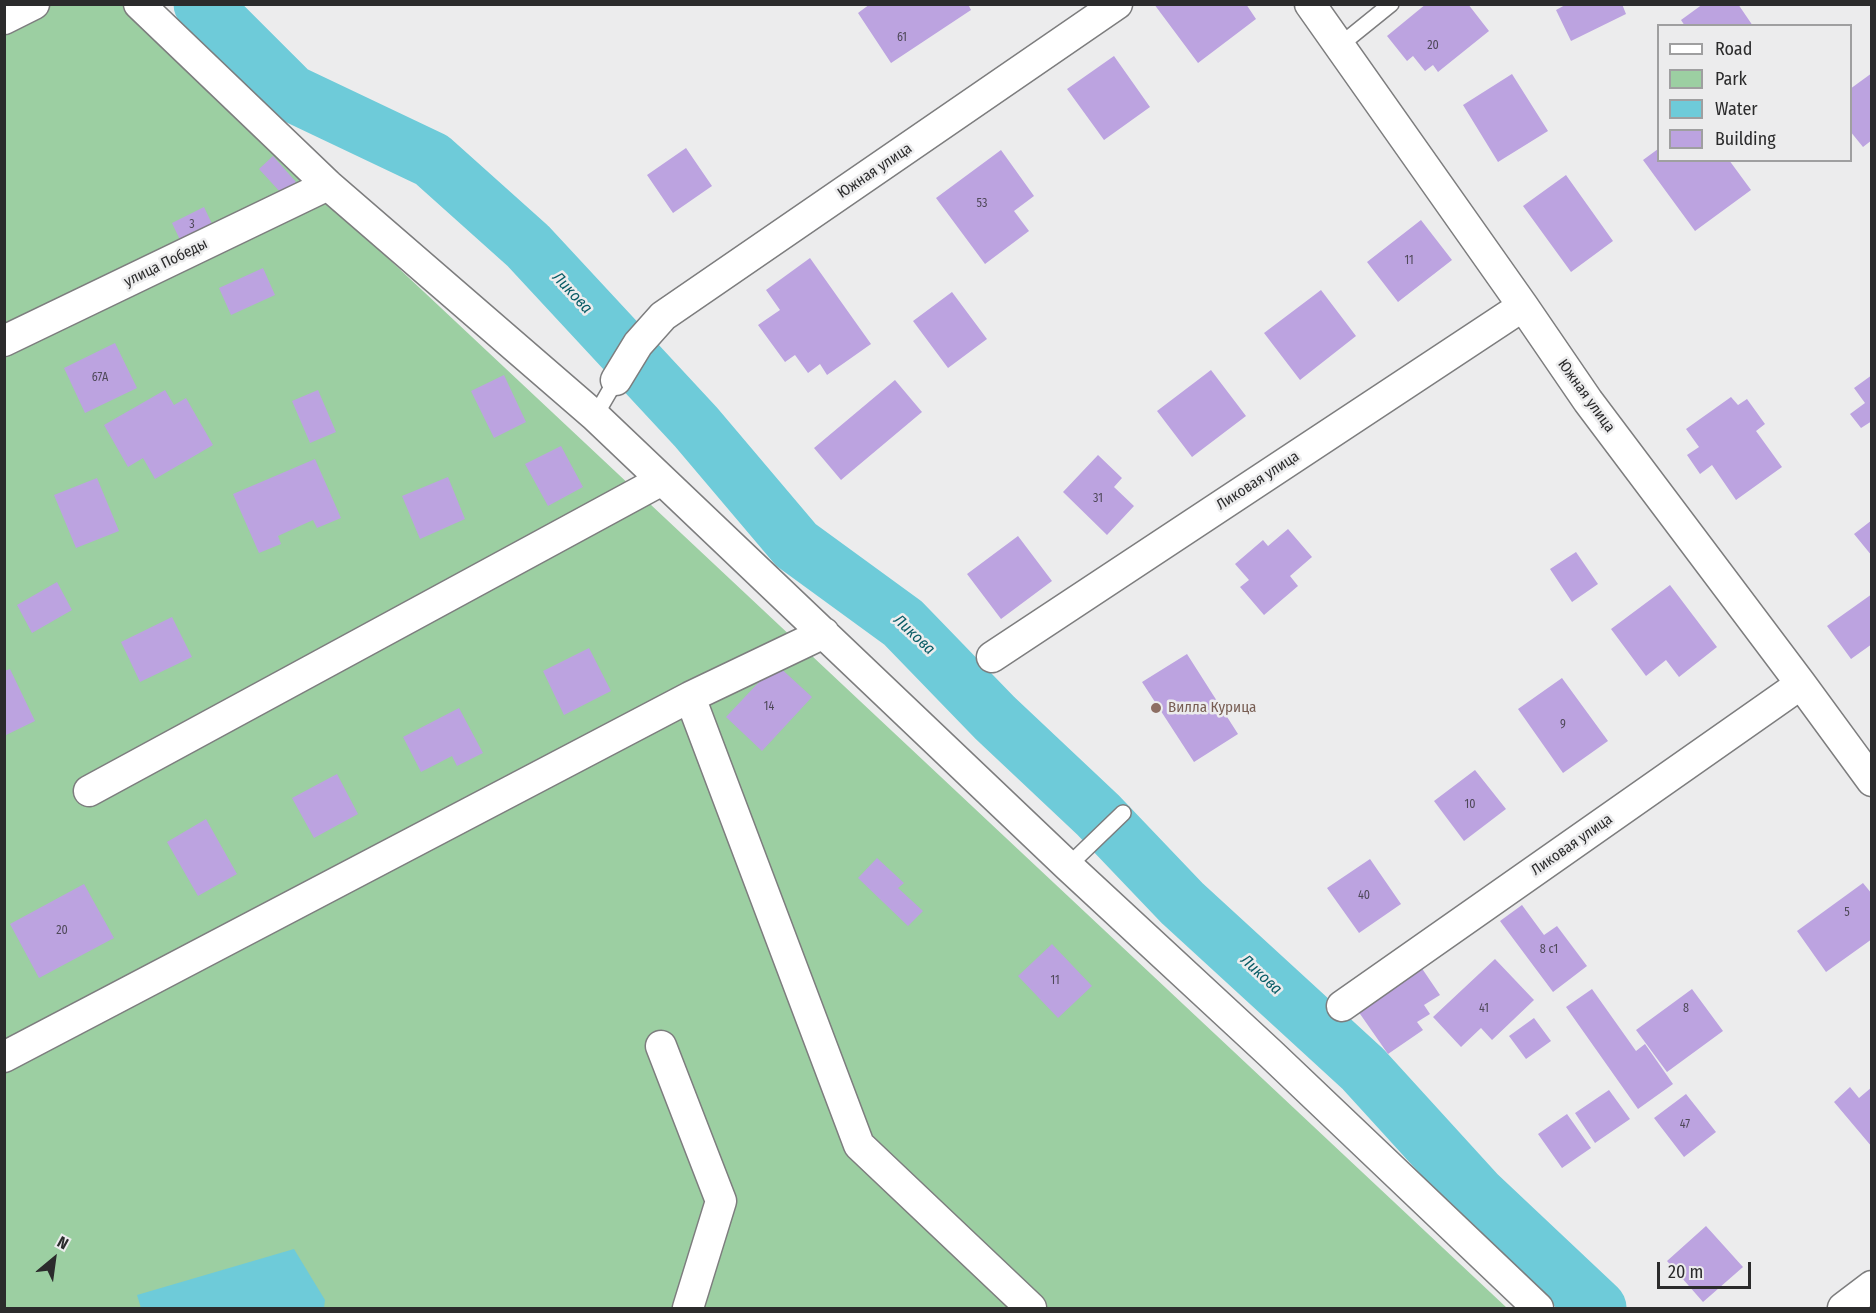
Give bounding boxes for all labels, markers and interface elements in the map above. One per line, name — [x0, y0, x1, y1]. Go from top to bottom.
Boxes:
legend — [1657, 24, 1852, 162]
house number: 61 — [897, 31, 907, 45]
text: Road — [1715, 38, 1752, 60]
house number: 20 — [1427, 39, 1439, 53]
text: Park — [1715, 68, 1747, 90]
text: Water — [1715, 98, 1758, 120]
text: Building — [1715, 128, 1776, 150]
street label: Южная улица — [834, 140, 916, 202]
house number: 53 — [977, 197, 987, 211]
house number: 3 — [189, 218, 195, 232]
street label: улица Победы — [121, 235, 211, 291]
house number: 11 — [1404, 254, 1414, 268]
water label: Ликова — [548, 268, 596, 318]
street label: Южная улица — [1554, 356, 1618, 436]
house number: 67А — [92, 371, 108, 385]
street label: Ликовая улица — [1213, 448, 1303, 514]
house number: 31 — [1093, 492, 1103, 506]
water label: Ликова — [889, 611, 939, 659]
place label: Вилла Курица — [1168, 699, 1256, 717]
house number: 14 — [764, 700, 774, 714]
marker: Вилла Курица — [1149, 701, 1163, 715]
house number: 9 — [1560, 718, 1566, 732]
house number: 10 — [1465, 798, 1475, 812]
street label: Ликовая улица — [1528, 810, 1616, 880]
house number: 40 — [1358, 889, 1370, 903]
house number: 5 — [1844, 906, 1850, 920]
house number: 20 — [56, 924, 68, 938]
house number: 8 с1 — [1540, 943, 1558, 957]
water label: Ликова — [1236, 951, 1286, 999]
house number: 11 — [1050, 974, 1060, 988]
house number: 41 — [1479, 1002, 1489, 1016]
house number: 8 — [1683, 1002, 1689, 1016]
house number: 47 — [1680, 1118, 1690, 1132]
north arrow — [24, 1229, 84, 1289]
text: N — [54, 1232, 72, 1253]
scale bar — [1660, 1250, 1754, 1288]
text: 20 m — [1668, 1261, 1703, 1283]

